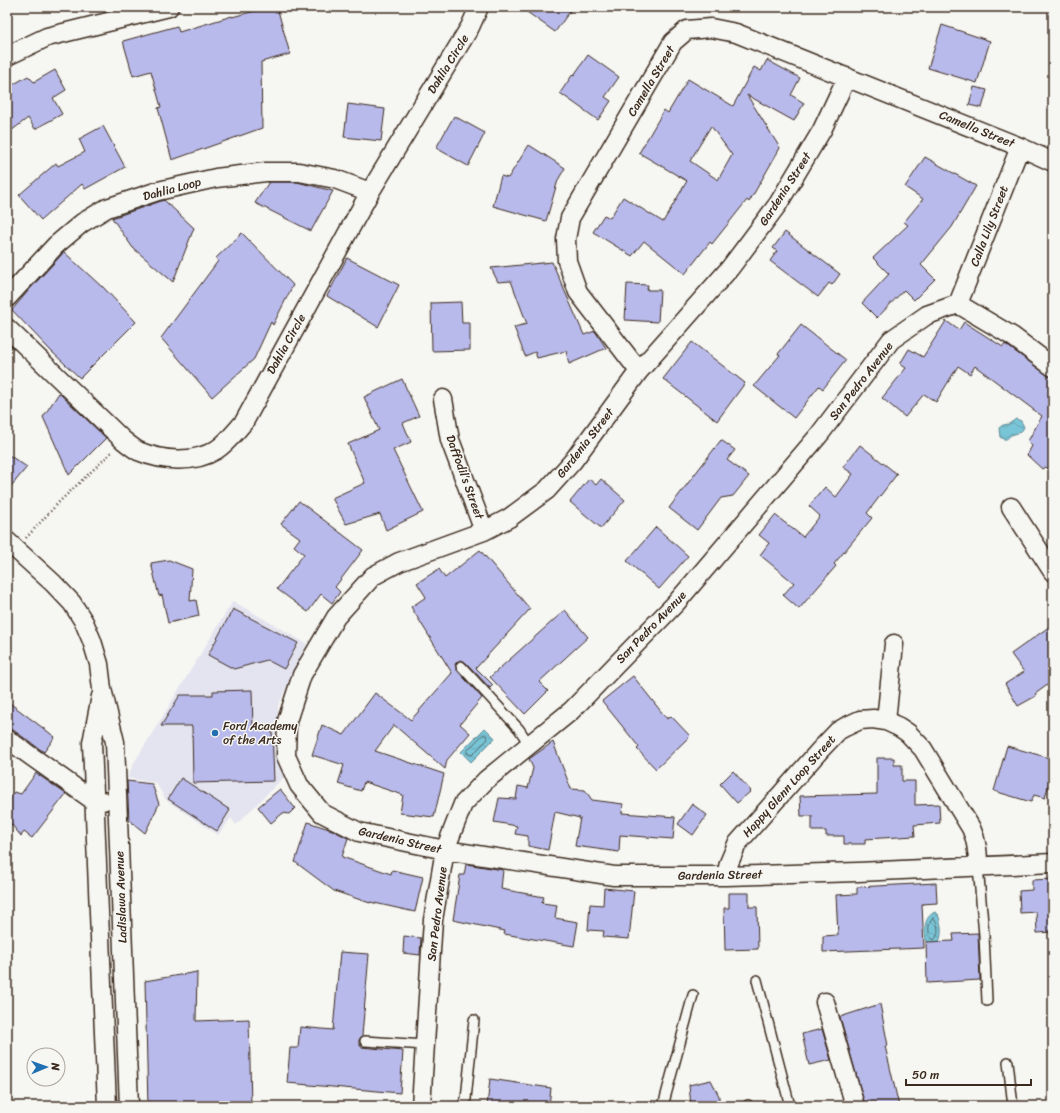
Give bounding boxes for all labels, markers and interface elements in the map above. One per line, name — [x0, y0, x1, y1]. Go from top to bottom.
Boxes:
street label: Dahlia Circle — [421, 30, 475, 98]
street label: Camella Street — [621, 40, 682, 121]
street label: Camella Street — [936, 104, 1019, 155]
street label: Gardenia Street — [753, 147, 818, 230]
street label: Dahlia Loop — [140, 171, 204, 207]
street label: Calla Lily Street — [963, 182, 1015, 270]
street label: Dahlia Circle — [260, 310, 312, 378]
street label: San Pedro Avenue — [823, 337, 899, 425]
street label: Gardenia Street — [550, 402, 620, 483]
street label: Daffodil’s Street — [440, 432, 491, 523]
street label: San Pedro Avenue — [610, 585, 692, 669]
place label: Ford Academy of the Arts — [223, 715, 298, 751]
marker: Ford Academy of the Arts — [210, 728, 220, 738]
street label: Happy Glenn Loop Street — [737, 730, 841, 842]
street label: Gardenia Street — [356, 820, 445, 860]
street label: Ladislawa Avenue — [108, 850, 134, 944]
street label: Gardenia Street — [678, 863, 764, 887]
street label: San Pedro Avenue — [420, 865, 454, 962]
north arrow — [26, 1047, 66, 1087]
scale bar — [906, 1061, 1031, 1087]
text: N — [46, 1062, 65, 1071]
text: 50 m — [912, 1064, 939, 1086]

